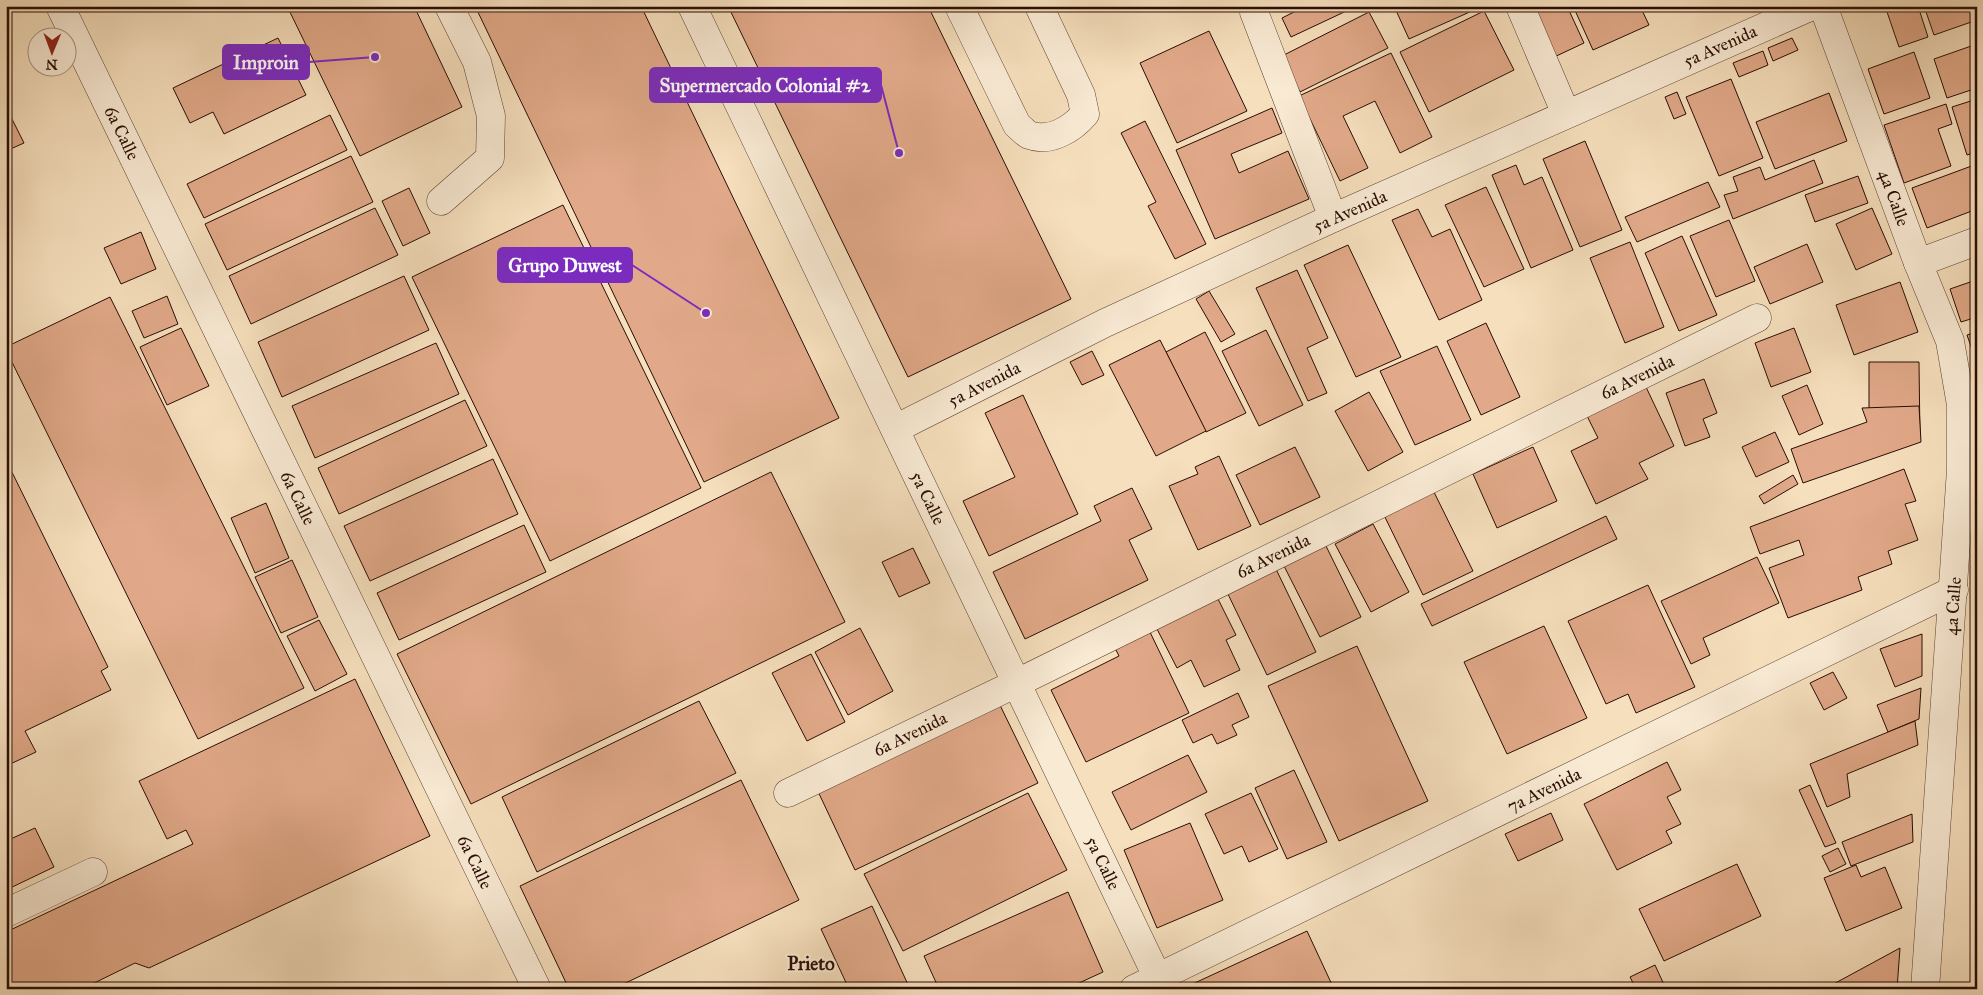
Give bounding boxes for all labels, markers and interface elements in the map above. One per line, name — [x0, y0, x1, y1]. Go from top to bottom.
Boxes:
street label: 5a Avenida — [1680, 20, 1761, 72]
north arrow — [28, 28, 78, 78]
callout: Improin — [223, 45, 309, 79]
text: Improin — [233, 51, 300, 75]
text: N — [46, 56, 58, 73]
callout: Supermercado Colonial #2 — [650, 68, 881, 102]
text: Supermercado Colonial #2 — [660, 74, 871, 98]
street label: 6a Calle — [99, 102, 145, 164]
street label: 4a Calle — [1874, 167, 1914, 229]
street label: 5a Avenida — [1310, 185, 1391, 237]
callout: Grupo Duwest — [498, 248, 632, 282]
text: Grupo Duwest — [508, 254, 622, 278]
street label: 6a Avenida — [1597, 350, 1678, 404]
street label: 5a Avenida — [944, 356, 1024, 412]
street label: 6a Calle — [275, 467, 321, 529]
street label: 5a Calle — [906, 468, 950, 528]
street label: 6a Avenida — [1233, 529, 1314, 583]
street label: 4a Calle — [1940, 576, 1966, 636]
street label: 6a Avenida — [870, 707, 951, 761]
street label: 7a Avenida — [1503, 762, 1585, 817]
street label: 6a Calle — [452, 831, 498, 893]
street label: 5a Calle — [1081, 833, 1125, 893]
district label: Prieto — [787, 952, 835, 975]

